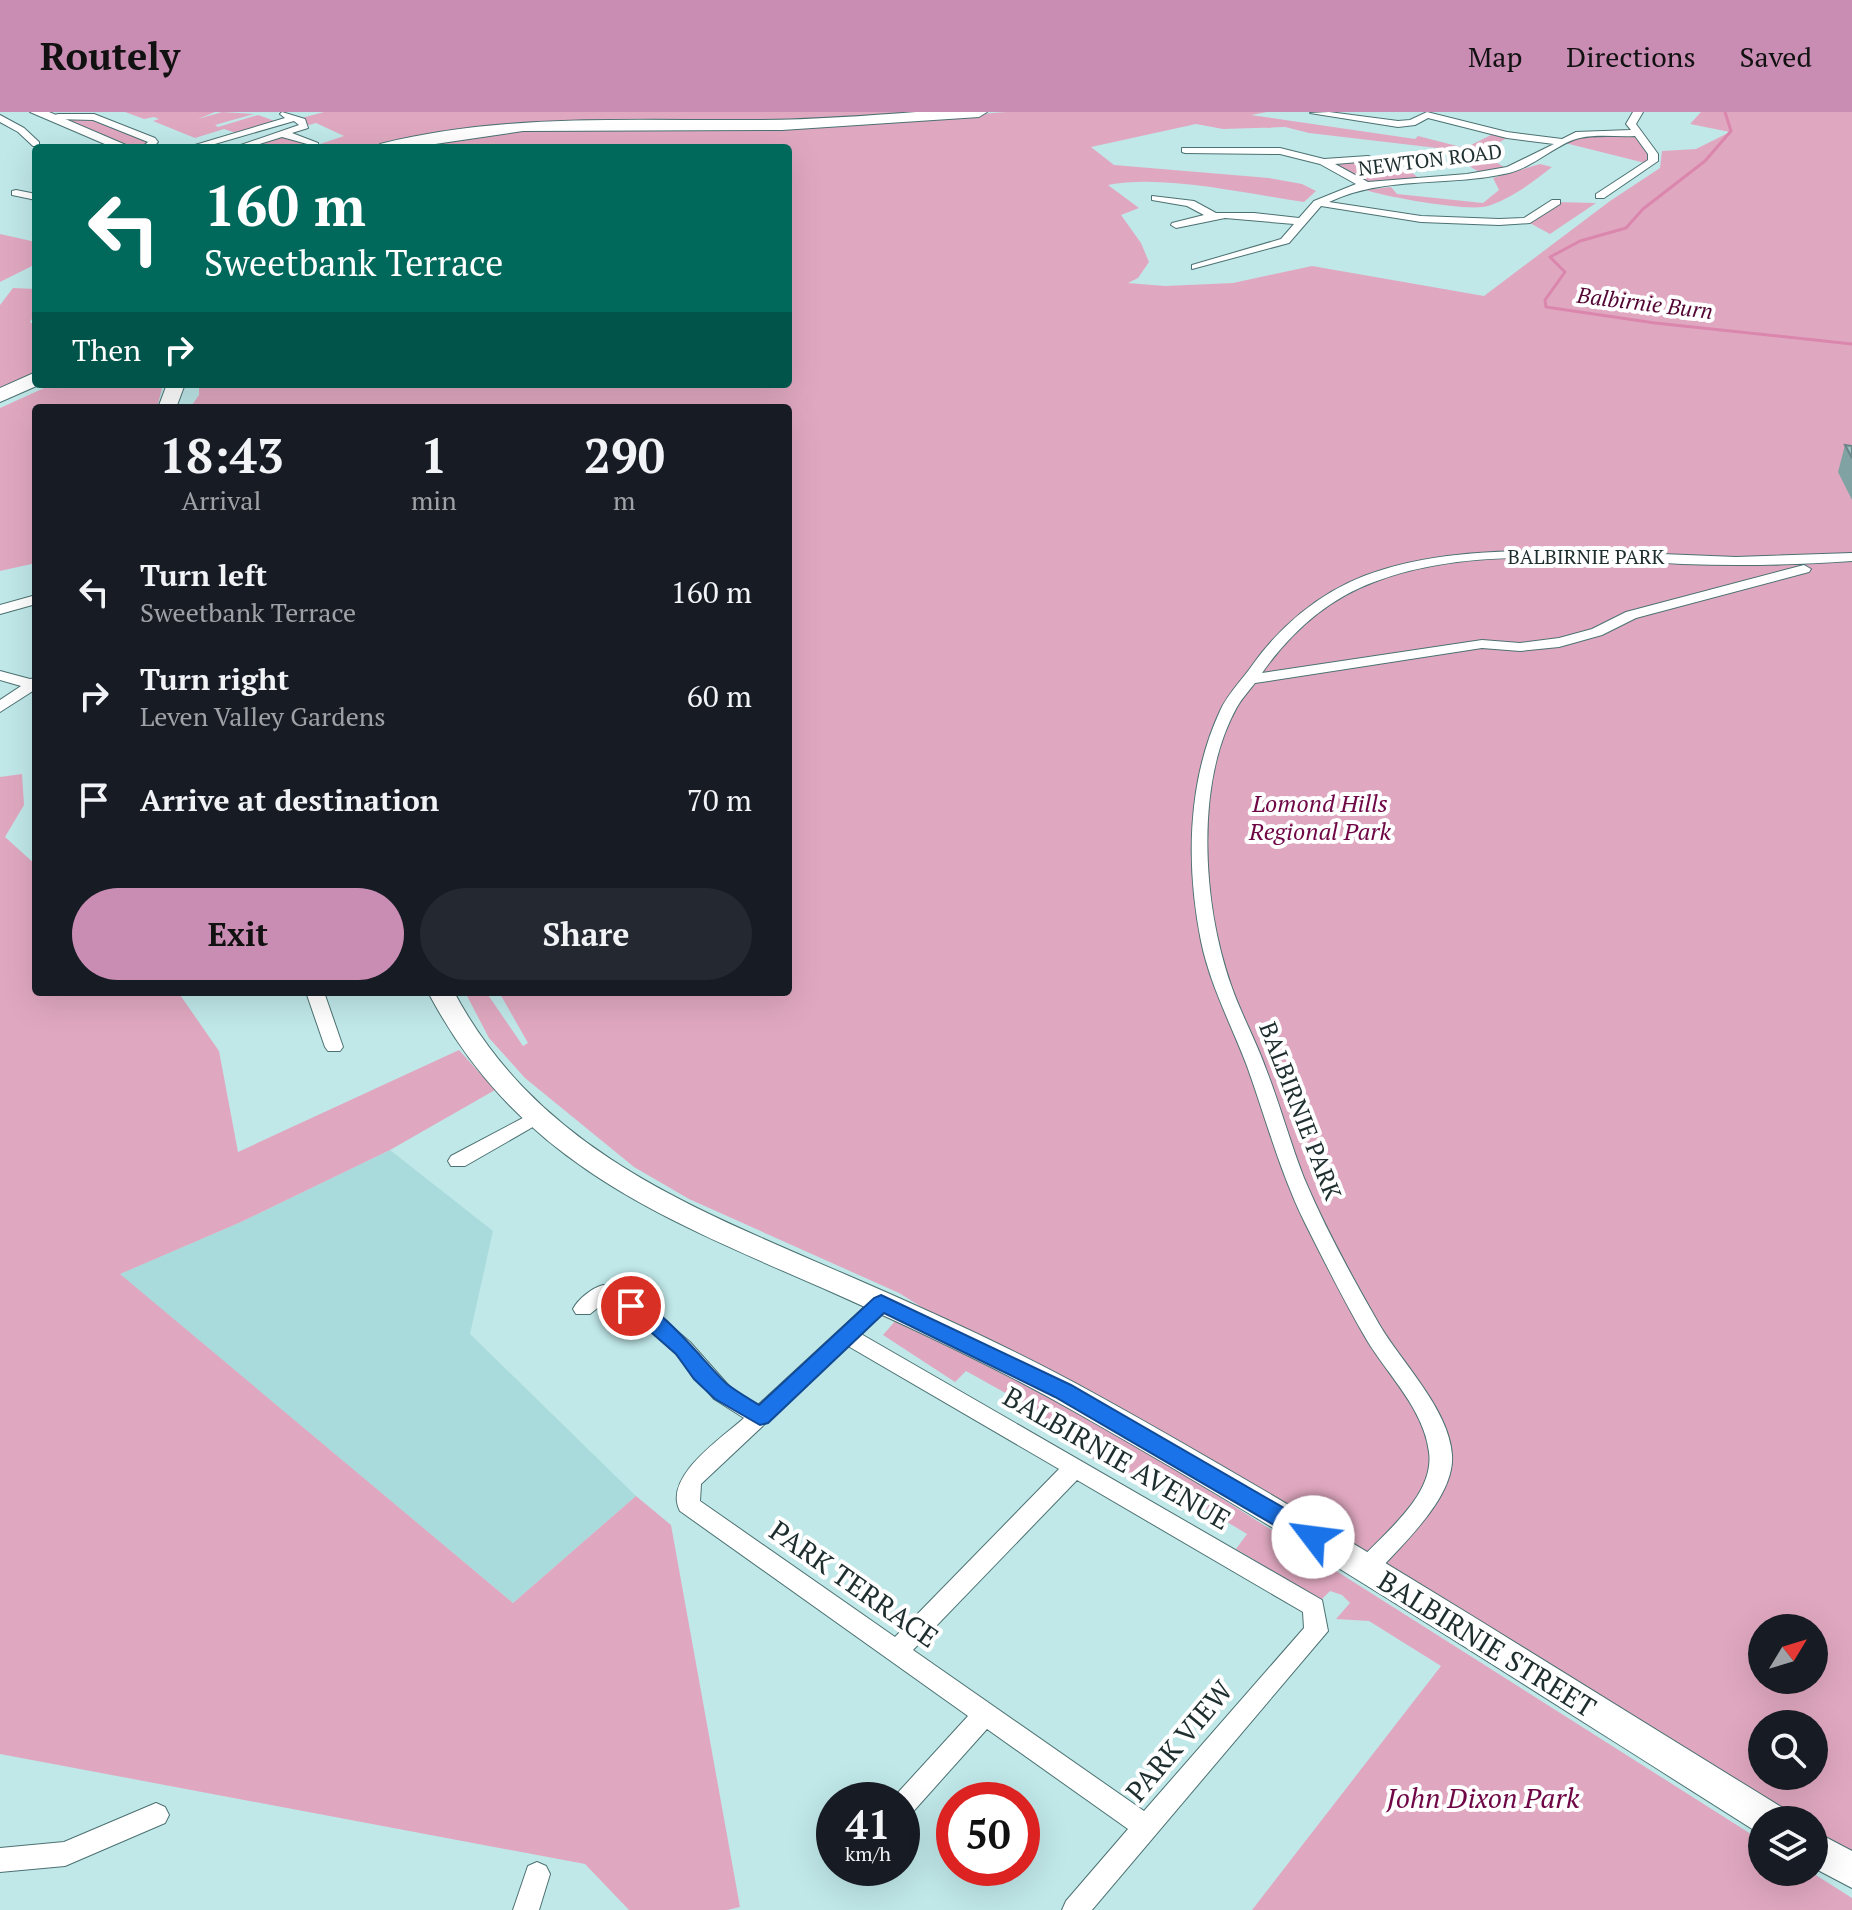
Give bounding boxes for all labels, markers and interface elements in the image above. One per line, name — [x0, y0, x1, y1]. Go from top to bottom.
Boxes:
text: Routely — [40, 31, 180, 81]
text: Map — [1468, 38, 1522, 75]
text: Directions — [1566, 38, 1696, 75]
text: Saved — [1740, 38, 1812, 75]
street label: NEWTON ROAD — [1356, 137, 1503, 182]
text: 160 m — [204, 168, 366, 242]
icon: left — [72, 176, 176, 280]
text: Sweetbank Terrace — [204, 239, 503, 286]
water label: Balbirnie Burn — [1574, 280, 1715, 325]
icon: right — [157, 328, 201, 372]
text: Then — [72, 330, 141, 370]
text: 18:43 — [159, 423, 284, 487]
text: 1 — [420, 423, 447, 487]
text: 290 — [584, 423, 665, 487]
text: Arrival — [182, 483, 261, 517]
text: min — [411, 483, 457, 517]
text: m — [613, 483, 636, 517]
street label: BALBIRNIE PARK — [1508, 543, 1665, 570]
text: Turn left — [140, 555, 267, 595]
icon: left — [72, 570, 116, 614]
text: 160 m — [671, 572, 752, 612]
text: Sweetbank Terrace — [140, 595, 356, 629]
text: Turn right — [140, 659, 289, 699]
icon: right — [72, 674, 116, 718]
text: 60 m — [687, 676, 752, 716]
text: Leven Valley Gardens — [140, 699, 385, 733]
icon: arrive — [72, 778, 116, 822]
text: Arrive at destination — [140, 780, 439, 820]
text: 70 m — [687, 780, 752, 820]
park label: Lomond Hills Regional Park — [1248, 787, 1392, 847]
button: Exit — [72, 888, 404, 980]
button: Share — [420, 888, 752, 980]
street label: BALBIRNIE PARK — [1252, 1017, 1350, 1205]
pin — [597, 1272, 665, 1340]
icon: arrive — [609, 1284, 653, 1328]
street label: BALBIRNIE AVENUE — [997, 1377, 1238, 1538]
position arrow — [1271, 1495, 1355, 1579]
street label: PARK TERRACE — [763, 1512, 946, 1655]
street label: BALBIRNIE STREET — [1371, 1562, 1603, 1726]
north arrow — [1748, 1614, 1828, 1694]
map controls — [1748, 1614, 1828, 1886]
street label: PARK VIEW — [1117, 1672, 1241, 1809]
button: search — [1748, 1710, 1828, 1790]
park label: John Dixon Park — [1385, 1779, 1580, 1816]
speed limit sign: 50 — [936, 1782, 1040, 1886]
text: 41 — [845, 1797, 891, 1850]
button: layers — [1748, 1806, 1828, 1886]
text: km/h — [845, 1840, 891, 1867]

